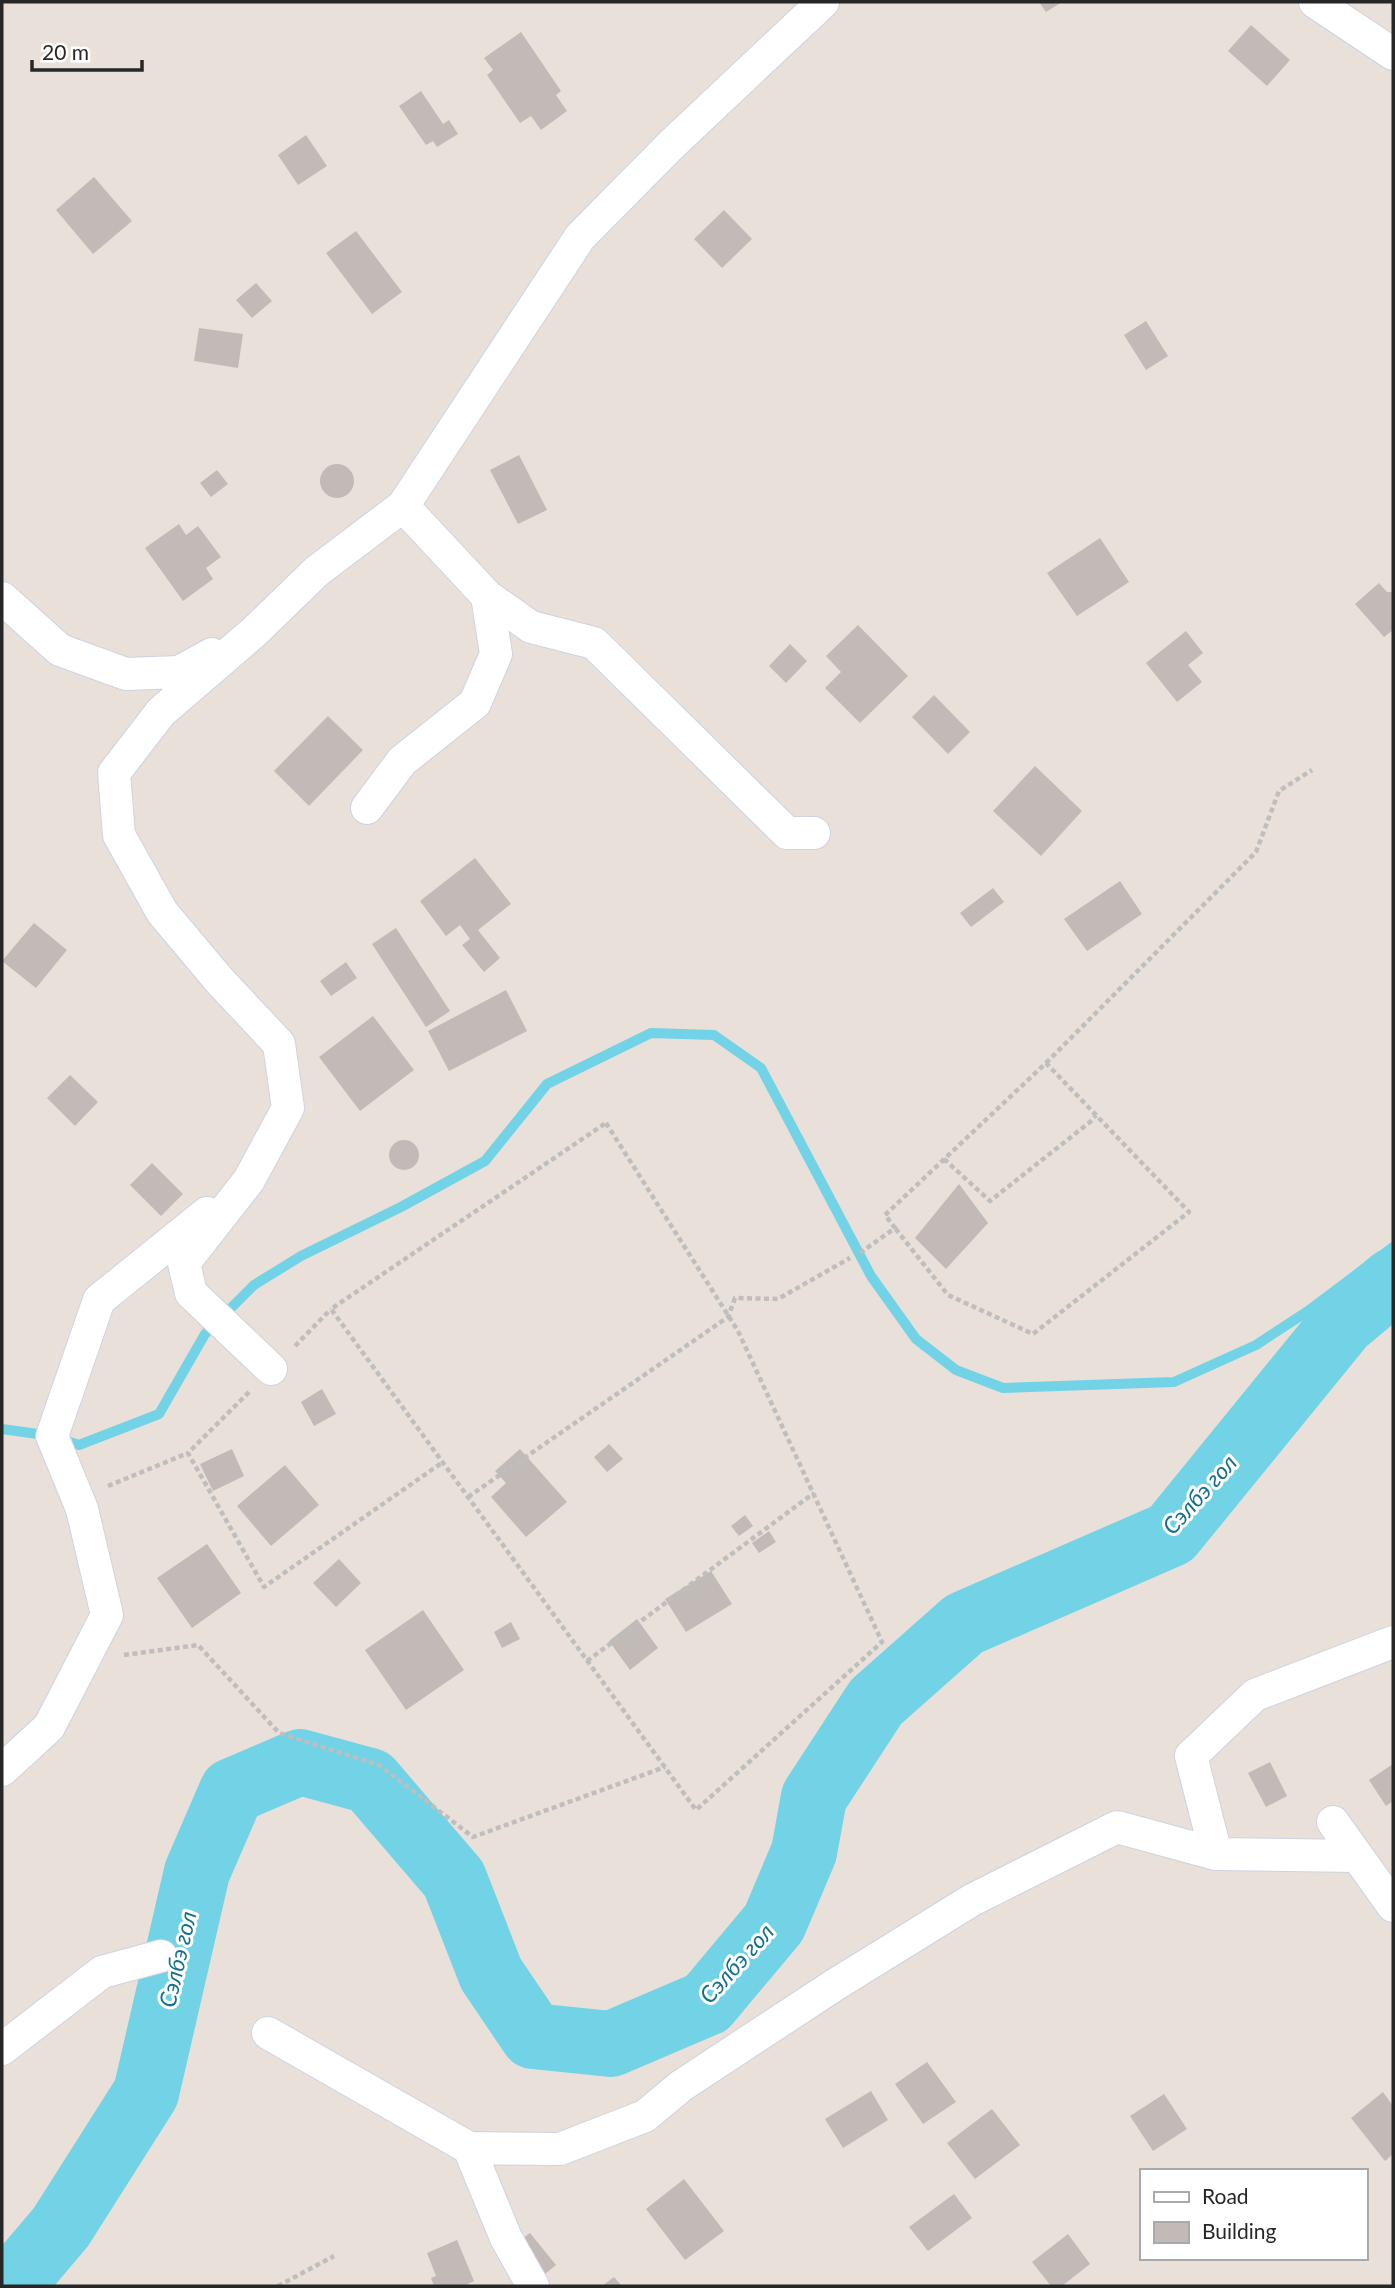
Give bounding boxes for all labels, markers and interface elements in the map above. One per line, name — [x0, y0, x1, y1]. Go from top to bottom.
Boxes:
scale bar — [32, 28, 142, 72]
text: 20 m — [42, 39, 89, 64]
water label: Сэлбэ гол — [1156, 1448, 1242, 1540]
water label: Сэлбэ гол — [152, 1908, 202, 2010]
water label: Сэлбэ гол — [693, 1917, 779, 2009]
legend — [1140, 2169, 1367, 2260]
text: Road — [1202, 2183, 1249, 2208]
text: Building — [1202, 2218, 1277, 2243]

